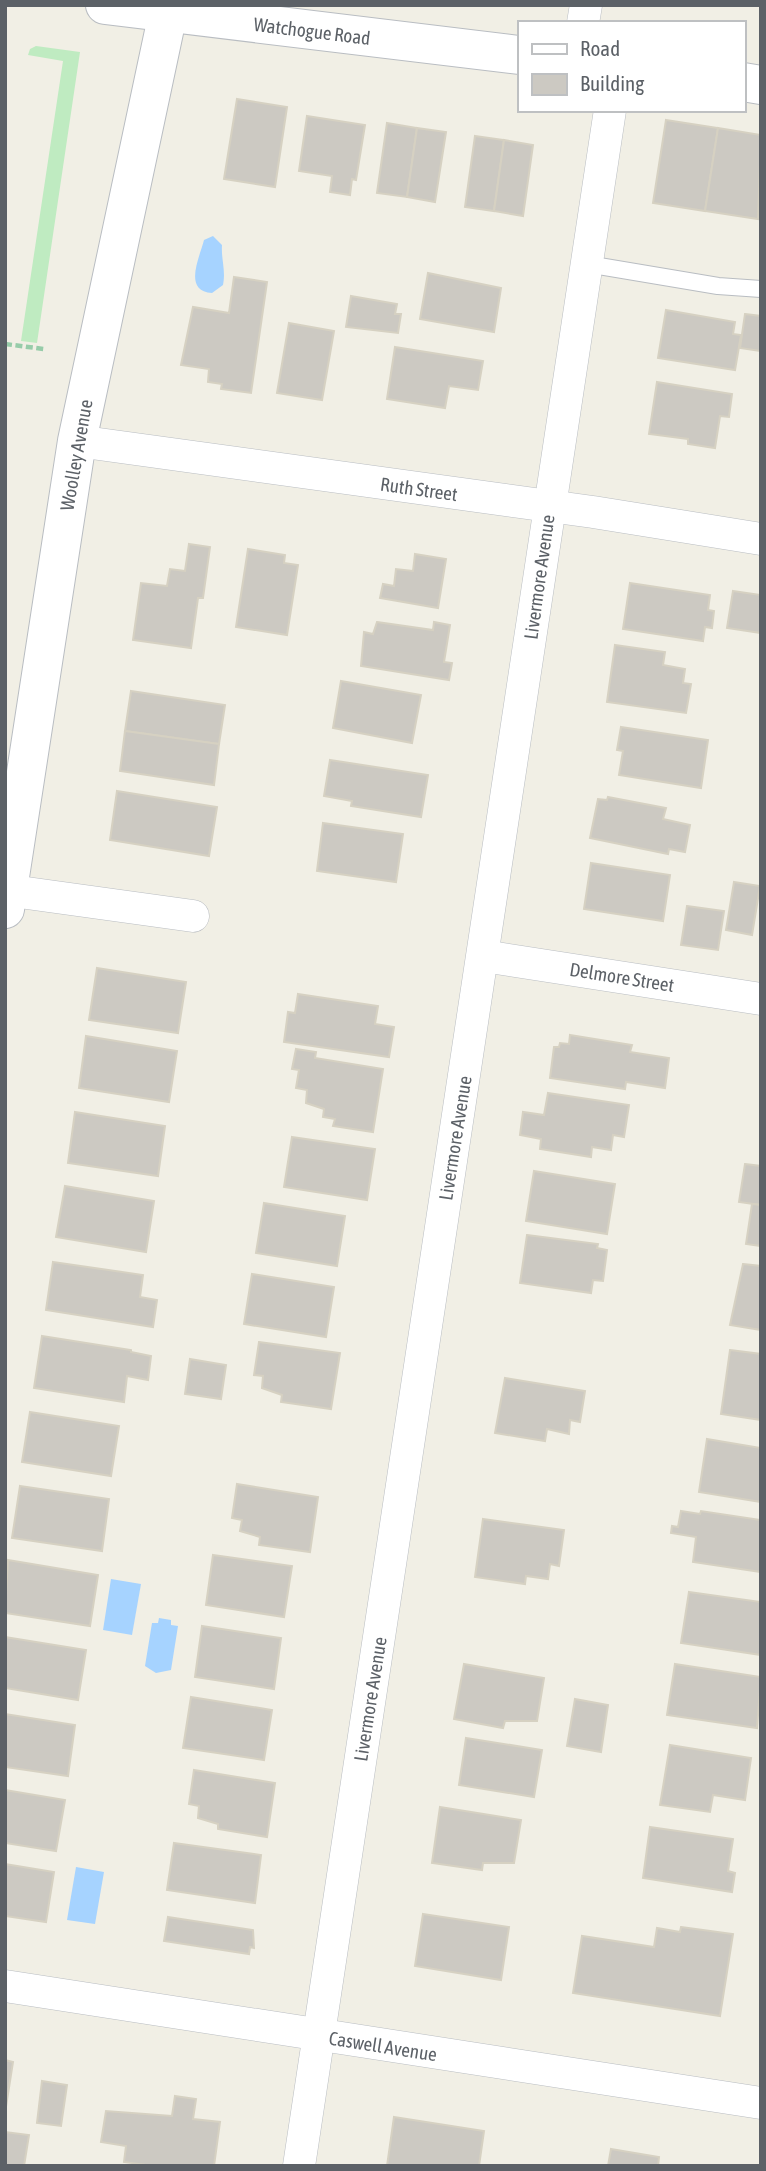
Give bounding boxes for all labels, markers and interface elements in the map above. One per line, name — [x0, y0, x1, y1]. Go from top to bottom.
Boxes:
street label: Watchogue Road — [252, 13, 372, 49]
legend — [518, 21, 745, 112]
text: Road — [580, 36, 620, 60]
text: Building — [580, 71, 644, 95]
street label: Woolley Avenue — [55, 398, 97, 512]
street label: Ruth Street — [379, 473, 459, 505]
street label: Livermore Avenue — [519, 513, 559, 641]
street label: Delmore Street — [568, 958, 676, 996]
street label: Livermore Avenue — [434, 1074, 476, 1202]
street label: Livermore Avenue — [349, 1635, 391, 1763]
street label: Caswell Avenue — [327, 2027, 439, 2065]

